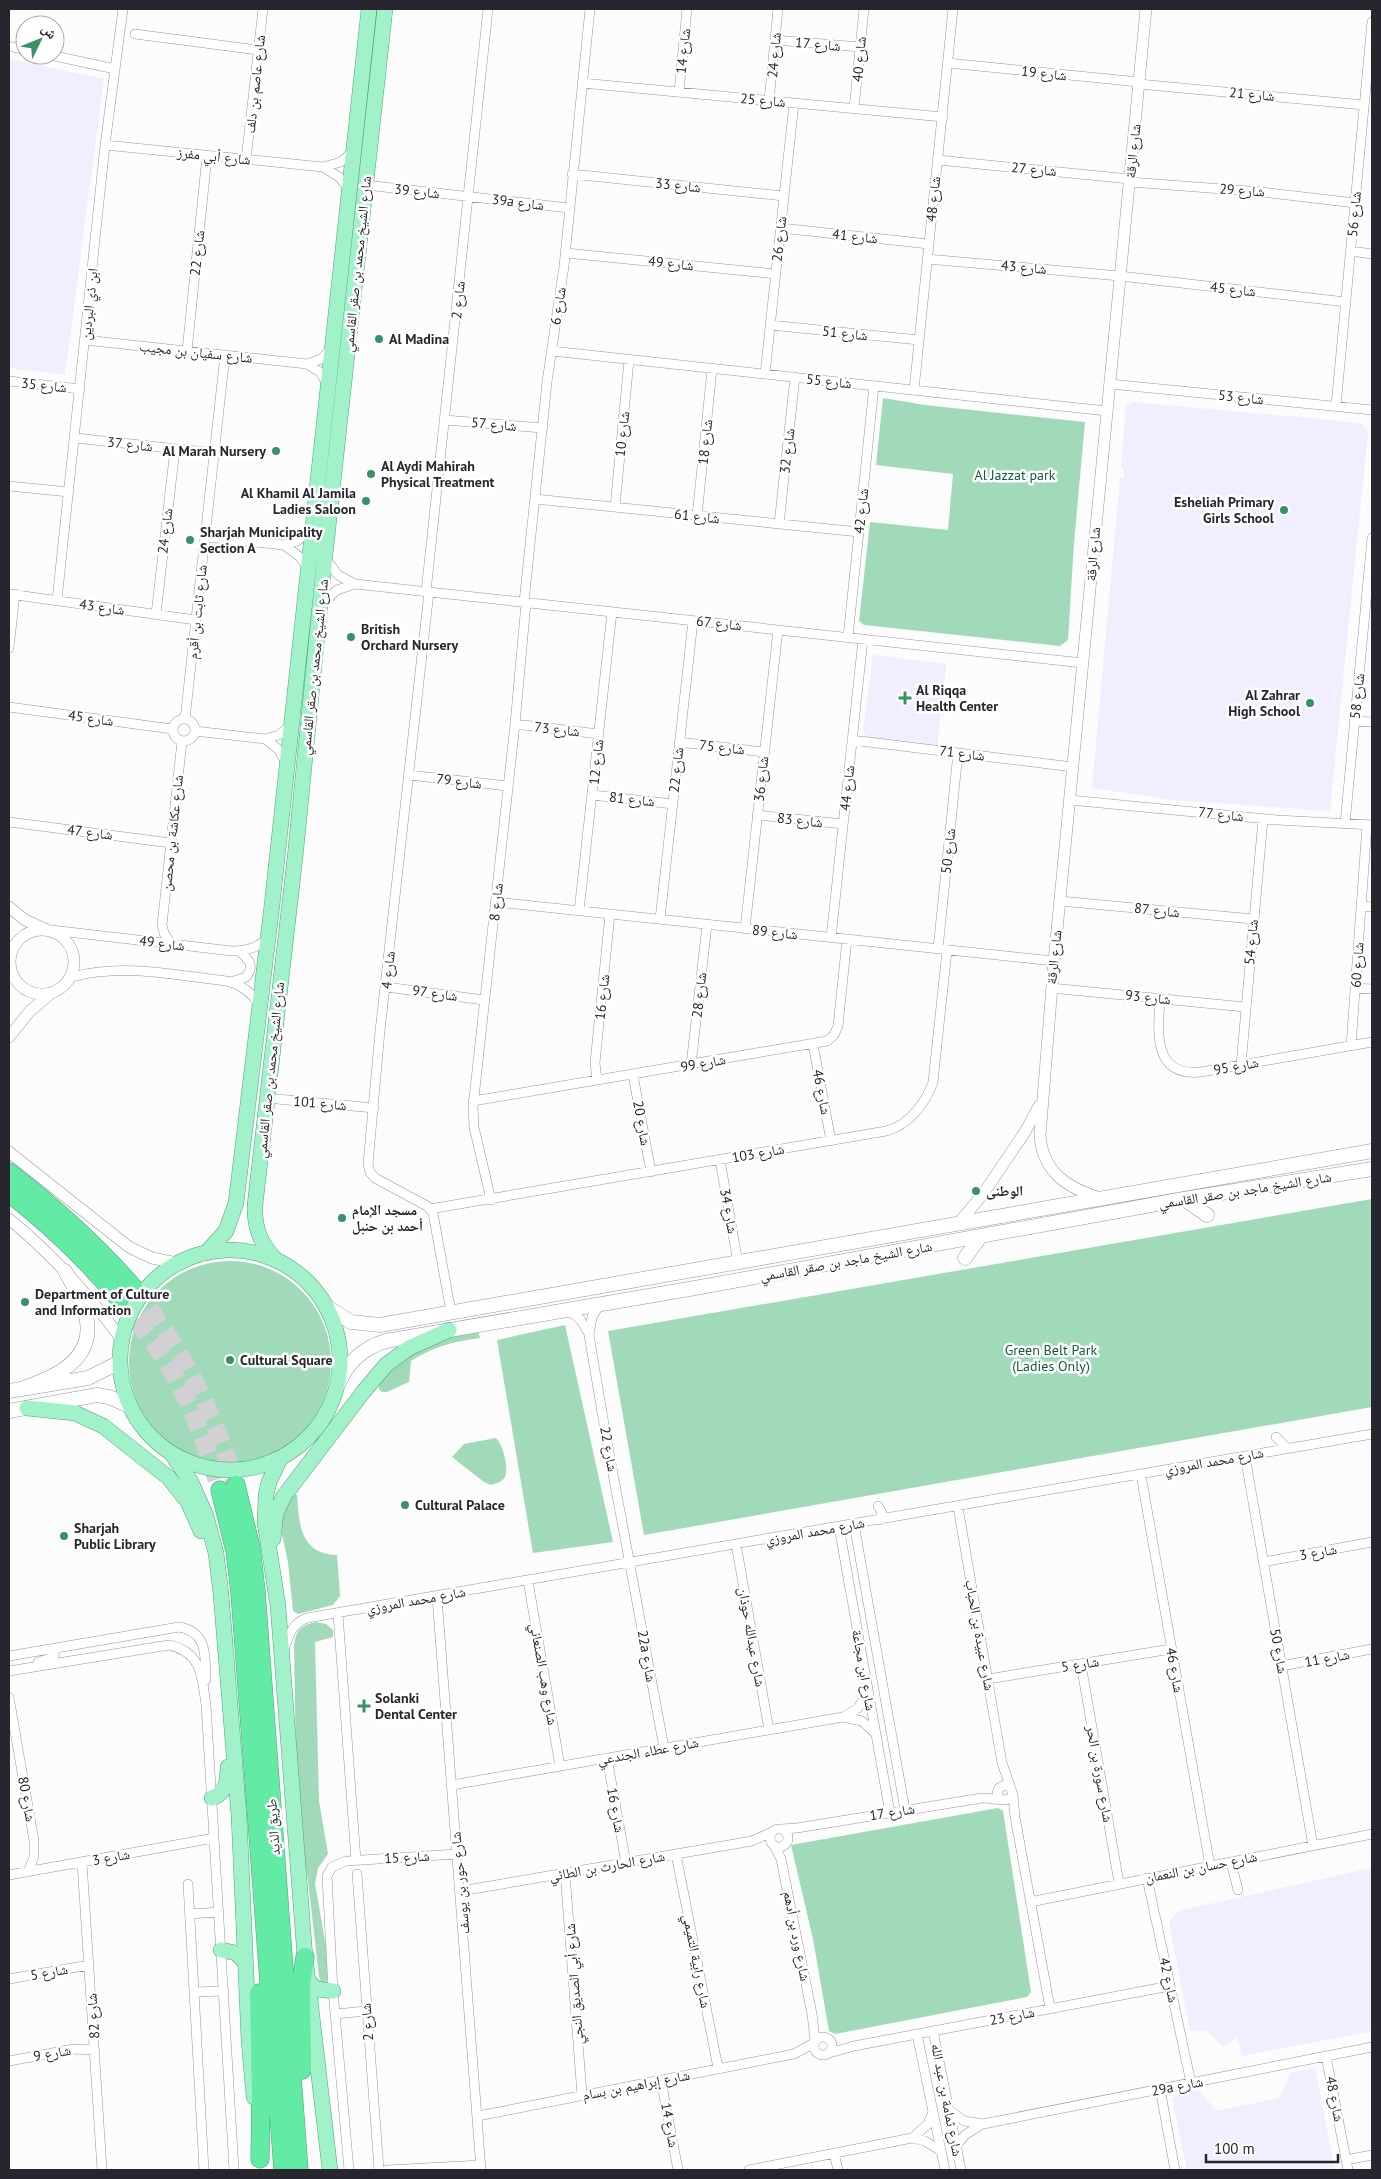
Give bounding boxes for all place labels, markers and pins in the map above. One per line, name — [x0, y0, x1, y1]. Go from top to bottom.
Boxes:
place label: Al Madina — [389, 330, 449, 348]
marker: Al Madina — [373, 333, 385, 345]
place label: Al Marah Nursery — [162, 442, 266, 460]
marker: Al Marah Nursery — [270, 445, 282, 457]
place label: Al Aydi Mahirah Physical Treatment — [381, 457, 495, 491]
marker: Al Aydi Mahirah Physical Treatment — [365, 468, 377, 480]
place label: Al Khamil Al Jamila Ladies Saloon — [241, 484, 356, 518]
place label: Esheliah Primary Girls School — [1174, 493, 1275, 527]
marker: Al Khamil Al Jamila Ladies Saloon — [360, 495, 372, 507]
marker: Esheliah Primary Girls School — [1278, 504, 1290, 516]
place label: Sharjah Municipality Section A — [200, 523, 323, 557]
marker: Sharjah Municipality Section A — [184, 534, 196, 546]
place label: British Orchard Nursery — [361, 620, 459, 654]
marker: British Orchard Nursery — [345, 631, 357, 643]
place label: Al Riqqa Health Center — [916, 681, 998, 715]
place label: Al Zahrar High School — [1228, 686, 1301, 720]
marker: Al Riqqa Health Center — [898, 691, 912, 705]
marker: Al Zahrar High School — [1304, 697, 1316, 709]
place label: الوطنی — [986, 1182, 1023, 1200]
marker: الوطنی — [970, 1185, 982, 1197]
place label: مسجد الإمام أحمد بن حنبل — [352, 1201, 423, 1235]
marker: مسجد الإمام أحمد بن حنبل — [336, 1212, 348, 1224]
place label: Department of Culture and Information — [35, 1285, 169, 1319]
marker: Department of Culture and Information — [19, 1296, 31, 1308]
place label: Cultural Square — [240, 1351, 333, 1369]
marker: Cultural Square — [224, 1354, 236, 1366]
place label: Cultural Palace — [415, 1496, 505, 1514]
marker: Cultural Palace — [399, 1499, 411, 1511]
place label: Sharjah Public Library — [74, 1519, 156, 1553]
marker: Sharjah Public Library — [58, 1530, 70, 1542]
place label: Solanki Dental Center — [375, 1689, 457, 1723]
marker: Solanki Dental Center — [357, 1699, 371, 1713]

